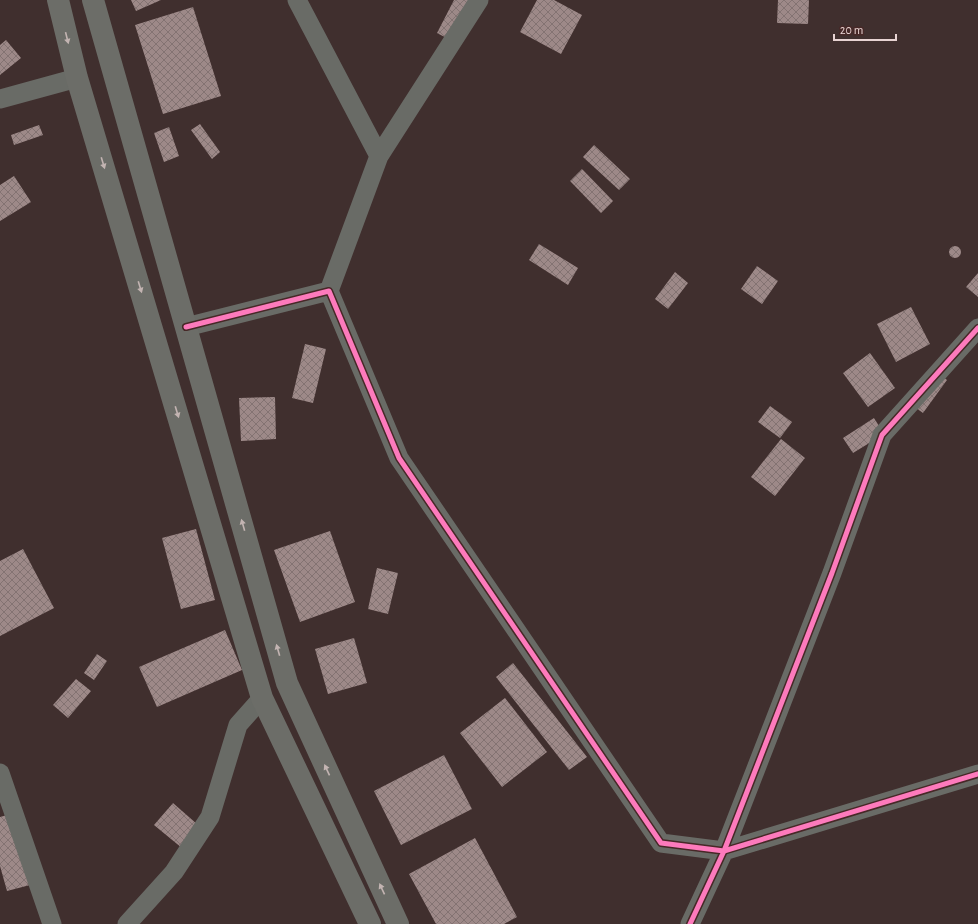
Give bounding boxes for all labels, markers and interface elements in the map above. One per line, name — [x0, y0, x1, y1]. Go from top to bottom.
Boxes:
scale bar — [834, 16, 896, 42]
text: 20 m — [840, 24, 863, 36]
one-way arrow — [65, 32, 71, 44]
one-way arrow — [100, 157, 106, 169]
one-way arrow — [137, 282, 143, 294]
one-way arrow — [174, 406, 180, 418]
one-way arrow — [239, 519, 245, 532]
one-way arrow — [275, 644, 281, 656]
one-way arrow — [324, 764, 330, 776]
one-way arrow — [379, 883, 385, 894]

